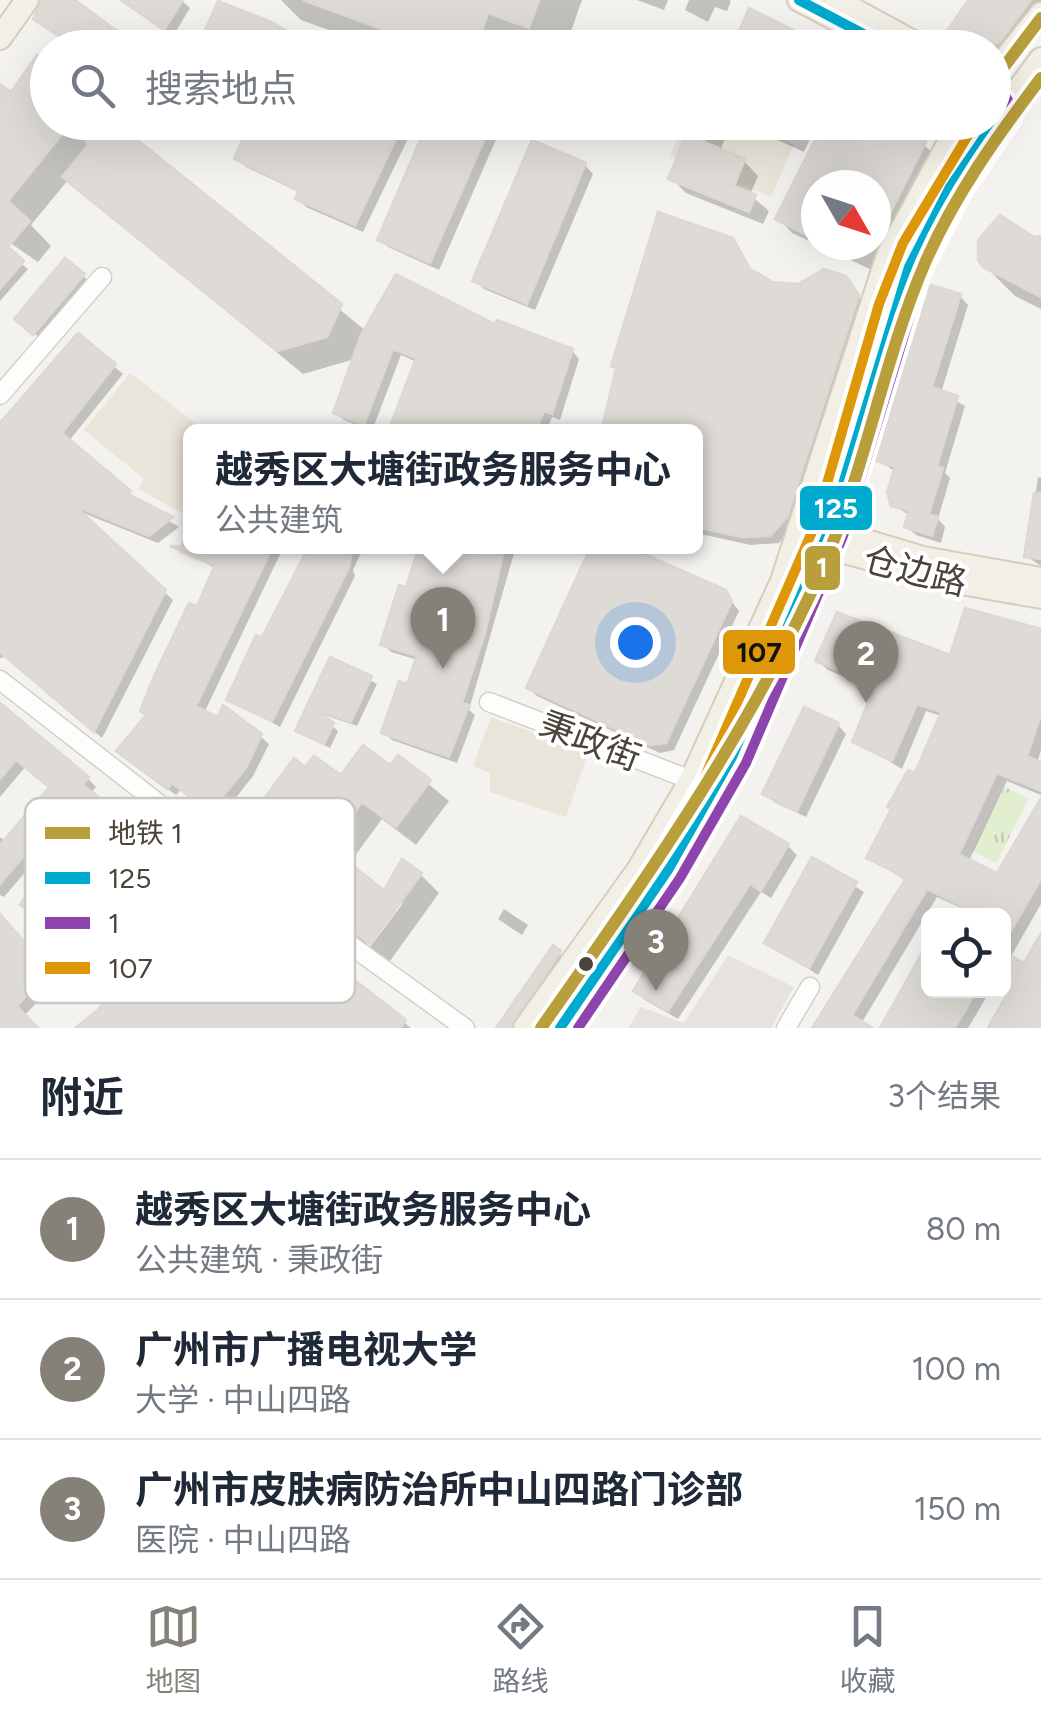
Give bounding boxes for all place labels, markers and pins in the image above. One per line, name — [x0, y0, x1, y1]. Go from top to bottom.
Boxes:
pin: 1 — [410, 586, 476, 669]
pin: 2 — [834, 620, 898, 703]
pin: 3 — [624, 908, 688, 991]
unlabelled marker — [576, 954, 596, 974]

